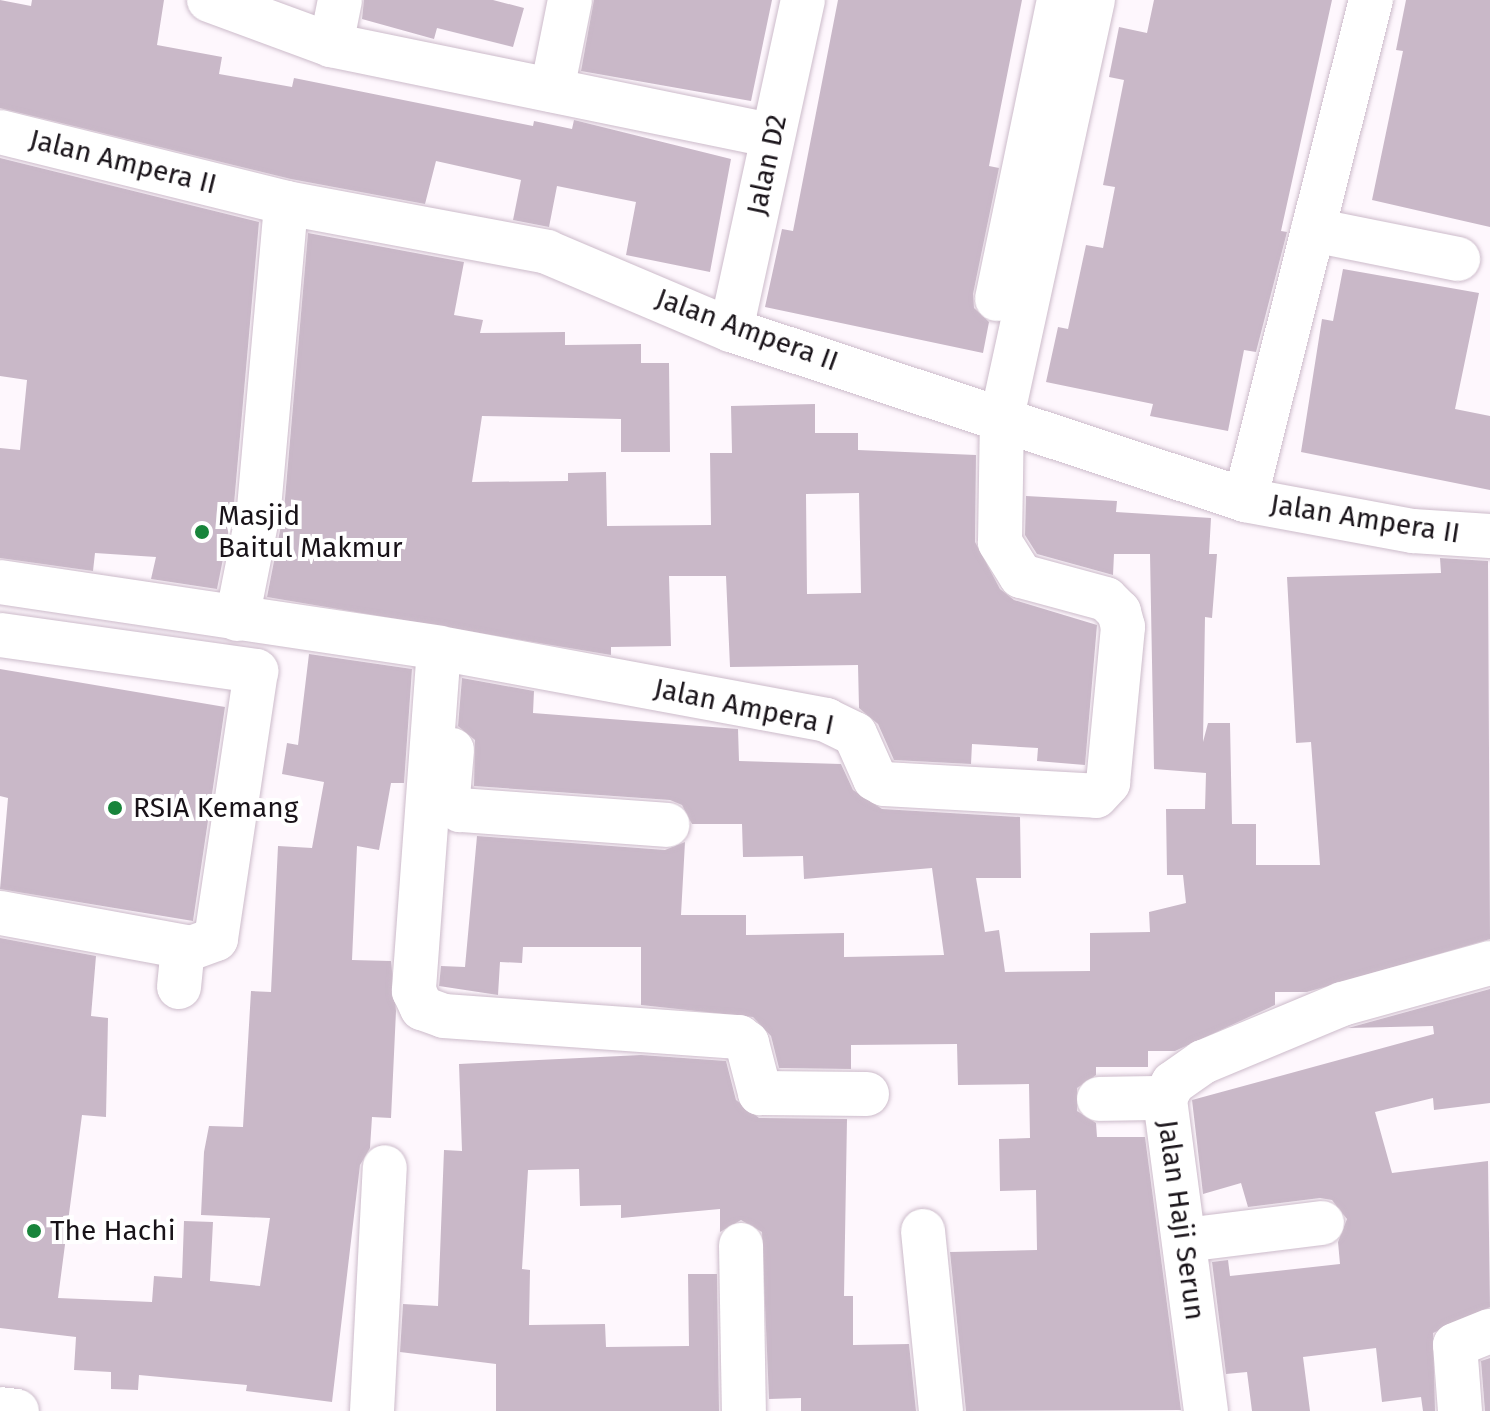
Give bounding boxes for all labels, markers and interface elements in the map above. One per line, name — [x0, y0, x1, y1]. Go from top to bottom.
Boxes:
street label: Jalan D2 — [740, 112, 794, 218]
street label: Jalan Ampera II — [26, 123, 220, 201]
street label: Jalan Ampera II — [651, 281, 843, 379]
street label: Jalan Ampera II — [1268, 487, 1462, 551]
place label: Masjid Baitul Makmur — [218, 499, 403, 565]
marker: Masjid Baitul Makmur — [193, 523, 211, 541]
street label: Jalan Ampera I — [651, 672, 837, 742]
place label: RSIA Kemang — [133, 791, 298, 825]
marker: RSIA Kemang — [104, 797, 126, 819]
street label: Jalan Haji Serun — [1150, 1118, 1212, 1322]
place label: The Hachi — [50, 1214, 176, 1248]
marker: The Hachi — [25, 1222, 43, 1240]

